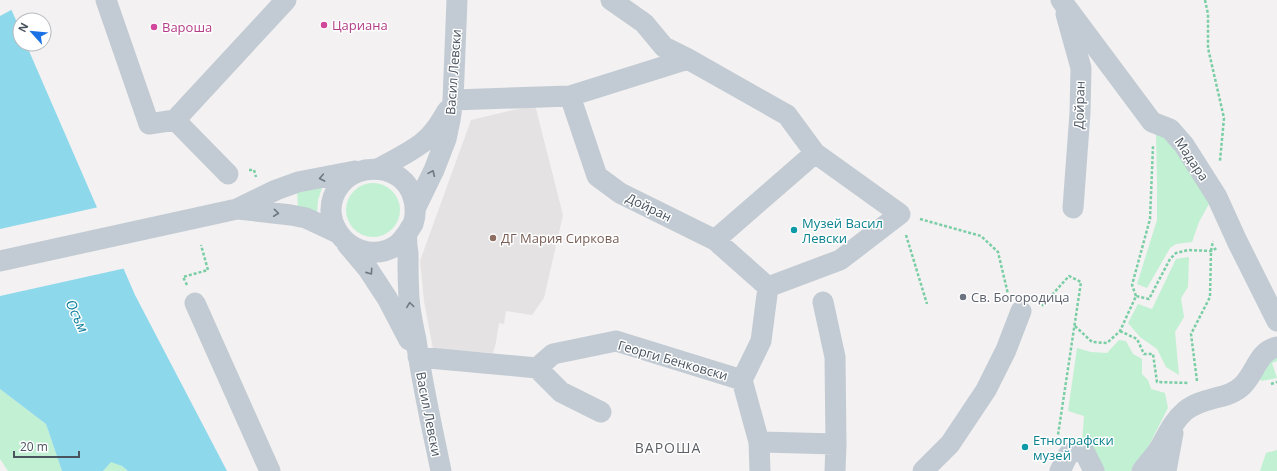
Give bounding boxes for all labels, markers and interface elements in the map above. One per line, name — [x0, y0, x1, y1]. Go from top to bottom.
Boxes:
north arrow — [12, 12, 52, 52]
place label: Цариана — [332, 16, 388, 34]
place label: Вароша — [162, 18, 212, 36]
text: N — [14, 20, 31, 35]
marker: Цариана — [319, 20, 329, 30]
marker: Вароша — [149, 22, 159, 32]
street label: Васил Левски — [441, 28, 465, 116]
street label: Дойран — [1069, 81, 1089, 129]
street label: Мадара — [1171, 134, 1213, 184]
one-way arrow — [427, 170, 435, 178]
one-way arrow — [319, 173, 325, 181]
street label: Дойран — [623, 188, 675, 226]
one-way arrow — [273, 208, 279, 217]
place label: Музей Васил Левски — [802, 214, 883, 247]
marker: Музей Васил Левски — [789, 225, 799, 235]
place label: ДГ Мария Сиркова — [501, 229, 619, 247]
marker: ДГ Мария Сиркова — [488, 233, 498, 243]
one-way arrow — [365, 268, 372, 275]
place label: Св. Богородица — [971, 288, 1070, 306]
marker: Св. Богородица — [958, 292, 968, 302]
water label: Осъм — [62, 296, 93, 336]
one-way arrow — [406, 302, 415, 308]
street label: Георги Бенковски — [616, 336, 730, 384]
street label: Васил Левски — [412, 370, 446, 458]
place label: Етнографски музей — [1033, 431, 1114, 464]
scale bar — [14, 433, 79, 459]
text: 20 m — [20, 438, 48, 455]
district label: ВАРОША — [635, 438, 701, 457]
marker: Етнографски музей — [1020, 442, 1030, 452]

